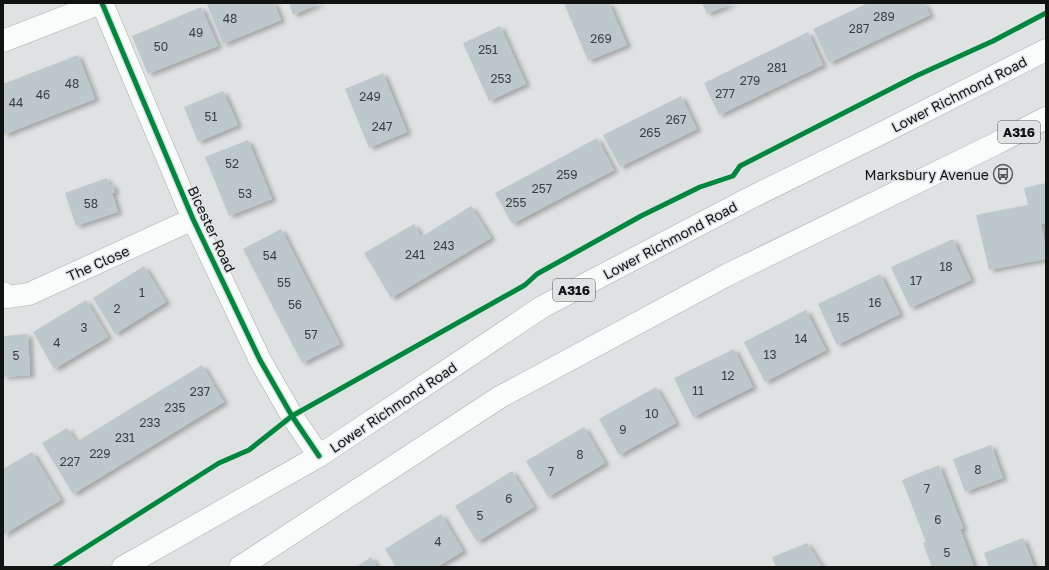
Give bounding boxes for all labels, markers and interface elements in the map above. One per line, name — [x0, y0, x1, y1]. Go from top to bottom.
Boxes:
house number: 289 — [873, 9, 895, 24]
house number: 48 — [223, 11, 237, 26]
house number: 287 — [849, 21, 869, 36]
house number: 49 — [189, 25, 203, 40]
house number: 269 — [590, 31, 612, 46]
house number: 50 — [154, 39, 168, 54]
house number: 251 — [478, 42, 498, 57]
street label: Lower Richmond Road — [888, 52, 1030, 136]
house number: 281 — [767, 60, 787, 75]
house number: 253 — [491, 71, 511, 86]
house number: 279 — [740, 73, 760, 88]
house number: 48 — [65, 76, 79, 91]
house number: 277 — [715, 86, 735, 101]
house number: 46 — [36, 87, 50, 102]
house number: 249 — [359, 89, 381, 104]
house number: 44 — [9, 95, 23, 110]
house number: 51 — [205, 109, 218, 124]
house number: 267 — [666, 112, 686, 127]
house number: 247 — [372, 119, 392, 134]
road number: A316 — [998, 121, 1040, 143]
house number: 265 — [639, 125, 661, 140]
house number: 52 — [225, 156, 239, 171]
bus stop icon: Marksbury Avenue — [992, 163, 1014, 185]
place label: Marksbury Avenue — [865, 166, 989, 183]
house number: 259 — [556, 167, 578, 182]
house number: 257 — [532, 181, 552, 196]
street label: Bicester Road — [185, 183, 239, 275]
house number: 53 — [238, 186, 252, 201]
house number: 255 — [506, 195, 526, 210]
house number: 58 — [84, 196, 98, 211]
street label: Lower Richmond Road — [600, 197, 740, 283]
house number: 243 — [433, 238, 455, 253]
street label: The Close — [64, 242, 132, 284]
house number: 241 — [405, 247, 425, 262]
house number: 54 — [263, 248, 277, 263]
house number: 18 — [939, 259, 953, 274]
house number: 17 — [910, 273, 922, 288]
house number: 55 — [277, 275, 291, 290]
road number: A316 — [553, 279, 595, 301]
house number: 1 — [139, 285, 145, 300]
house number: 16 — [868, 295, 882, 310]
house number: 56 — [288, 297, 302, 312]
house number: 2 — [114, 301, 121, 316]
house number: 15 — [837, 310, 849, 325]
house number: 3 — [80, 320, 88, 335]
house number: 57 — [304, 327, 318, 342]
house number: 14 — [794, 331, 808, 346]
house number: 4 — [53, 335, 61, 350]
house number: 13 — [764, 347, 776, 362]
house number: 5 — [13, 348, 20, 363]
street label: Lower Richmond Road — [326, 358, 460, 456]
house number: 12 — [722, 368, 734, 383]
house number: 11 — [692, 383, 704, 398]
house number: 237 — [190, 384, 210, 399]
house number: 235 — [165, 400, 186, 415]
house number: 10 — [645, 406, 659, 421]
house number: 233 — [139, 415, 161, 430]
house number: 9 — [619, 422, 627, 437]
house number: 231 — [115, 430, 135, 445]
house number: 229 — [89, 446, 111, 461]
house number: 8 — [576, 447, 584, 462]
house number: 227 — [60, 454, 80, 469]
house number: 8 — [974, 462, 982, 477]
house number: 7 — [548, 464, 554, 479]
house number: 7 — [924, 481, 930, 496]
house number: 6 — [505, 491, 513, 506]
house number: 5 — [477, 508, 484, 523]
house number: 6 — [934, 512, 942, 527]
house number: 4 — [434, 534, 442, 549]
house number: 5 — [944, 545, 951, 560]

